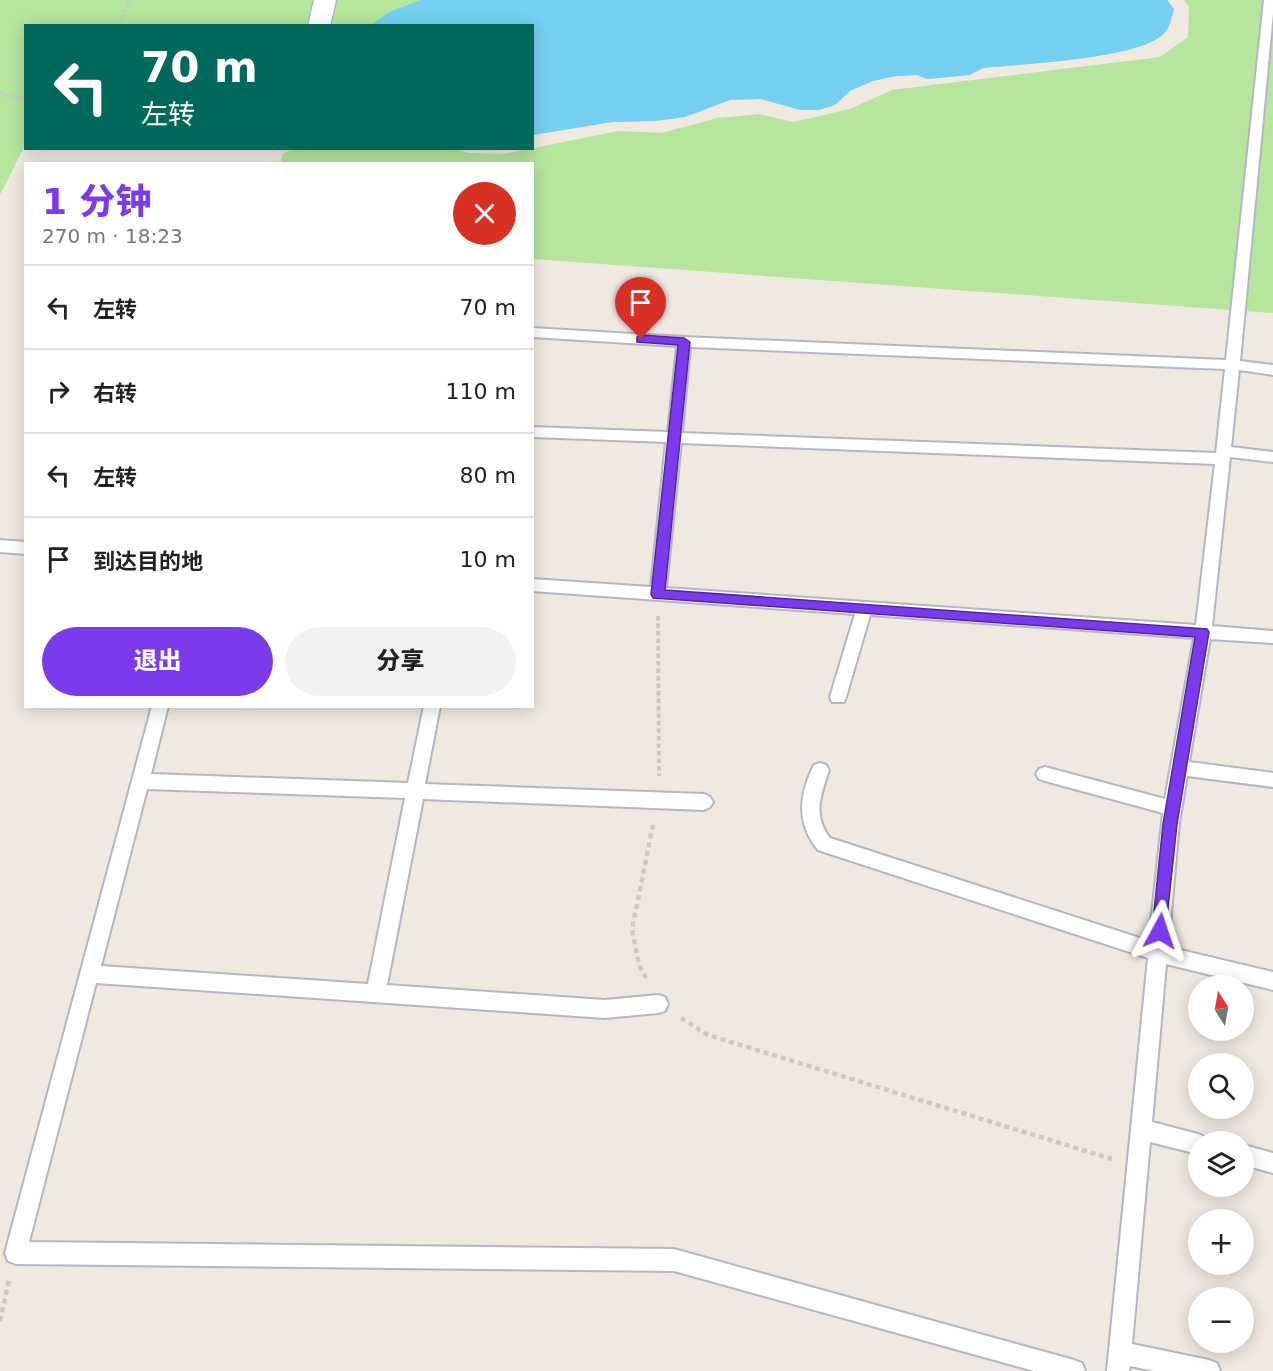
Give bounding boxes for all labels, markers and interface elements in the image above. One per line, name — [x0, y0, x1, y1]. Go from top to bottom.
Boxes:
text: 70 m — [141, 43, 258, 92]
icon: left — [42, 48, 120, 126]
text: 左转 — [141, 99, 195, 130]
text: 1 分钟 — [42, 181, 152, 222]
button: close — [453, 182, 516, 245]
text: 270 m · 18:23 — [42, 224, 183, 248]
pin — [615, 277, 666, 339]
icon: arrive — [624, 286, 657, 319]
icon: left — [42, 291, 75, 324]
text: 70 m — [460, 295, 516, 320]
text: 左转 — [93, 297, 137, 322]
icon: right — [42, 375, 75, 408]
text: 110 m — [446, 379, 516, 404]
text: 右转 — [93, 381, 137, 406]
icon: left — [42, 459, 75, 492]
text: 80 m — [460, 463, 516, 488]
text: 左转 — [93, 465, 137, 490]
icon: arrive — [42, 543, 75, 576]
text: 10 m — [460, 547, 516, 572]
text: 到达目的地 — [93, 549, 203, 574]
button: 退出 — [42, 627, 273, 696]
button: 分享 — [285, 627, 516, 696]
position arrow — [1128, 899, 1192, 963]
north arrow — [1188, 975, 1254, 1041]
map controls — [1188, 975, 1254, 1353]
button: search — [1188, 1053, 1254, 1119]
button: layers — [1188, 1131, 1254, 1197]
button: + — [1188, 1209, 1254, 1275]
button: − — [1188, 1287, 1254, 1353]

